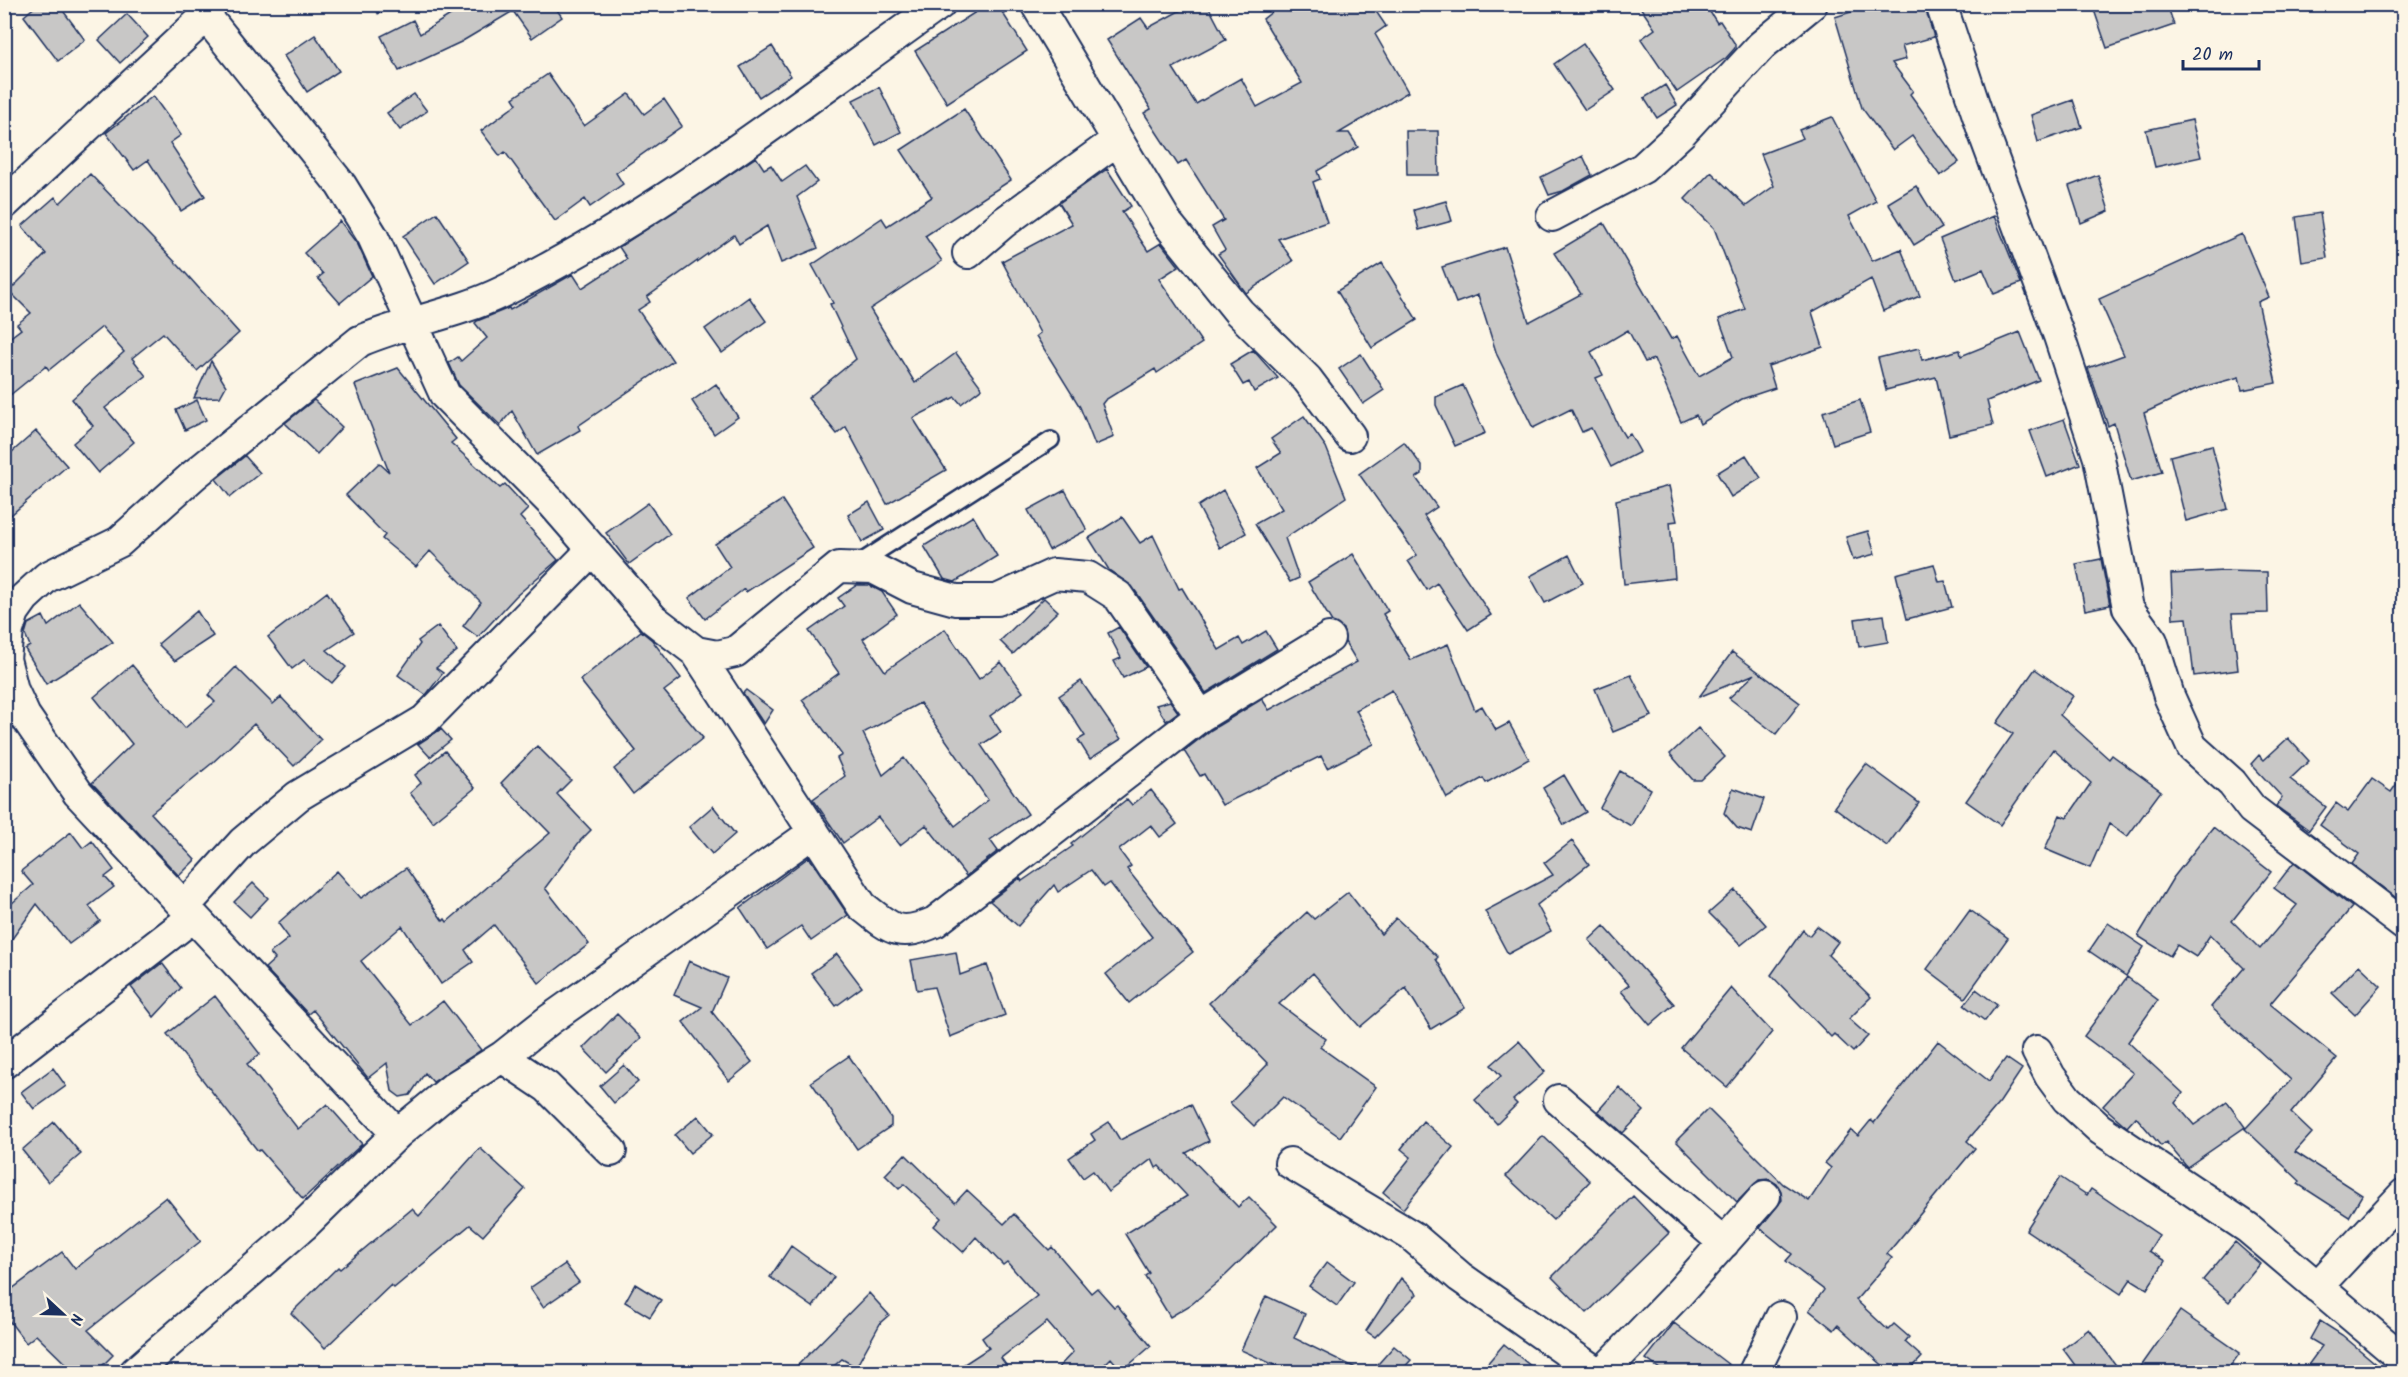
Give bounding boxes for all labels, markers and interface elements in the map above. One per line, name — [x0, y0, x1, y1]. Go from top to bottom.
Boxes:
scale bar — [2183, 33, 2260, 71]
text: 20 m — [2192, 41, 2233, 70]
north arrow — [33, 1284, 93, 1344]
text: N — [62, 1310, 89, 1328]

